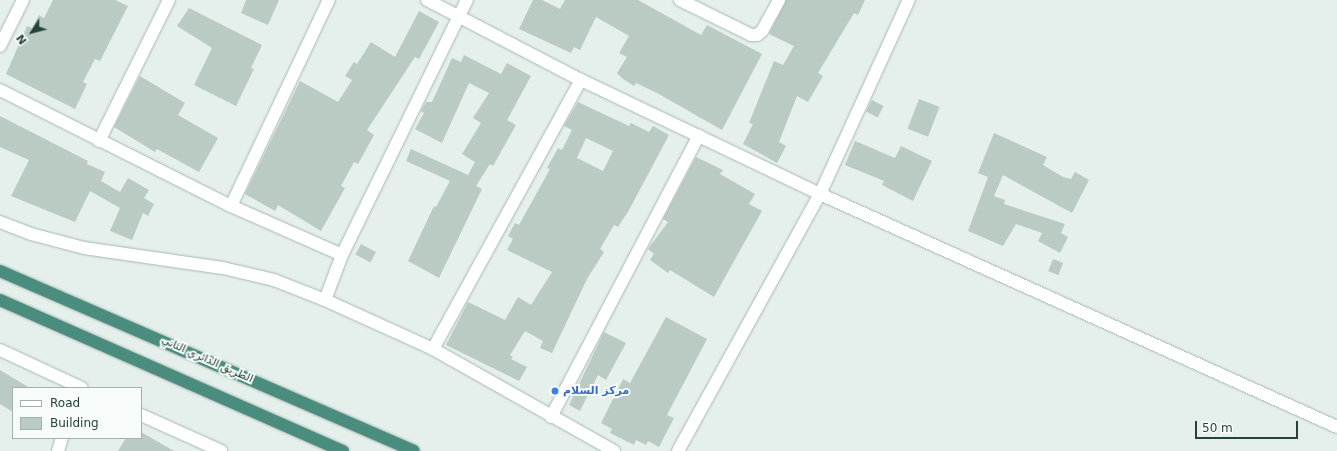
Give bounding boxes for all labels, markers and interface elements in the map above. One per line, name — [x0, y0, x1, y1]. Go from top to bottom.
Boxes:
north arrow — [12, 12, 52, 52]
text: N — [14, 32, 30, 47]
street label: الطريق الدائري الثاني — [159, 334, 255, 386]
place label: مركز السلام — [563, 384, 629, 398]
marker: مركز السلام — [550, 386, 560, 396]
legend — [12, 387, 142, 439]
text: Road — [50, 396, 80, 410]
scale bar — [1197, 413, 1300, 439]
text: Building — [50, 416, 99, 430]
text: 50 m — [1202, 421, 1233, 435]

